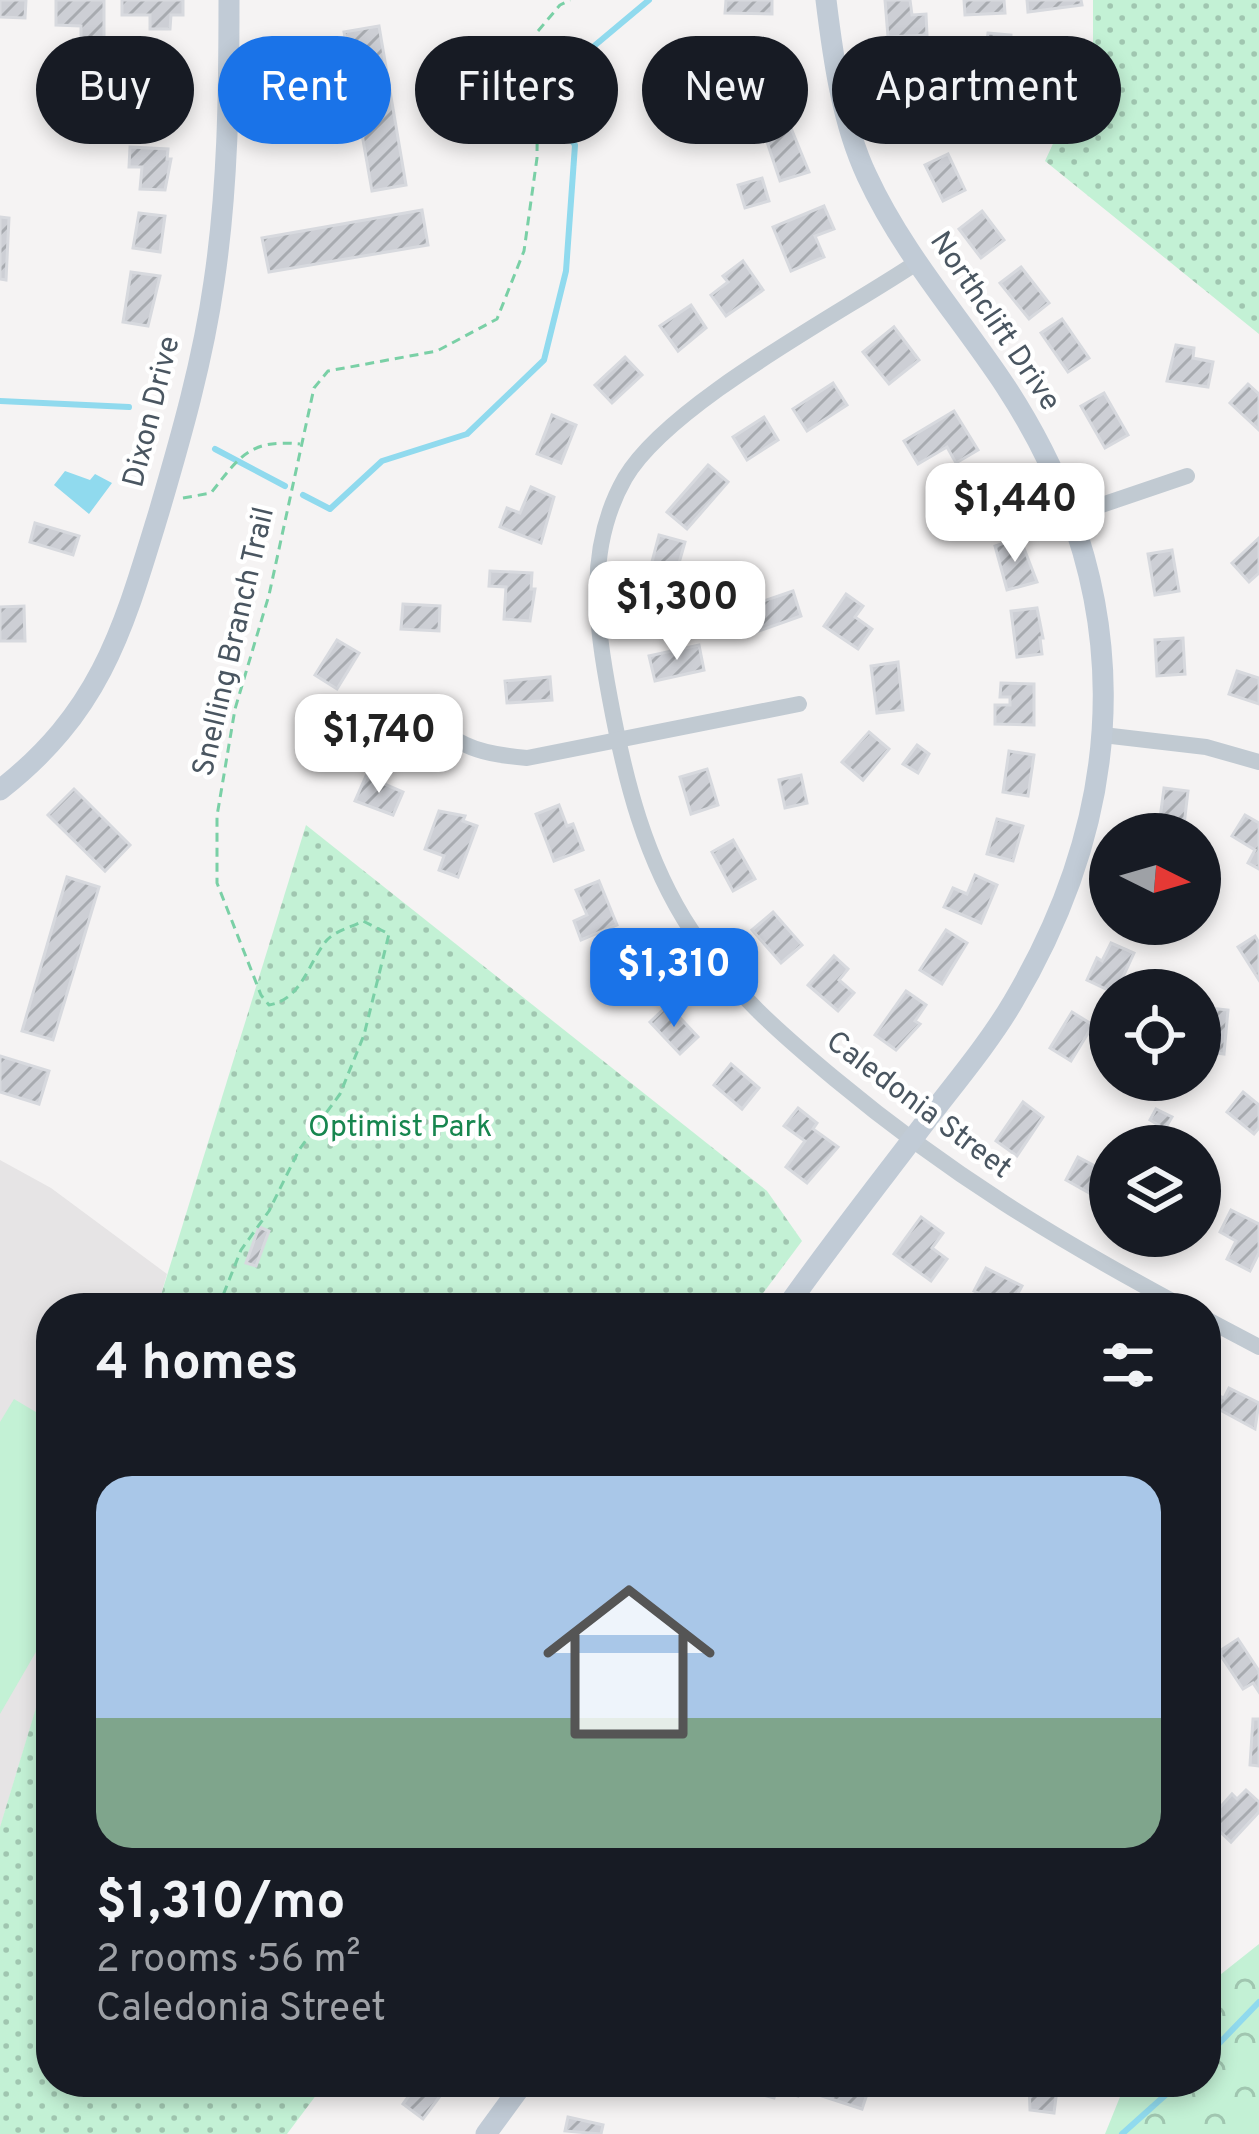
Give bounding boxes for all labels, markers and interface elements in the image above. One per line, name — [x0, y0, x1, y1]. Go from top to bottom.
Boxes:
chip: Buy — [36, 36, 194, 144]
chip: Rent — [218, 36, 391, 144]
chip: Filters — [415, 36, 618, 144]
chip: New — [642, 36, 808, 144]
chip: Apartment — [832, 36, 1121, 144]
street label: Northclift Drive — [920, 225, 1068, 419]
street label: Dixon Drive — [116, 333, 190, 491]
pin: $1,440 — [917, 463, 1113, 565]
text: $1,440 — [953, 477, 1078, 526]
street label: Snelling Branch Trail — [186, 504, 284, 780]
pin: $1,300 — [579, 561, 775, 663]
text: $1,300 — [615, 575, 739, 624]
pin: $1,740 — [281, 694, 477, 796]
text: $1,740 — [322, 708, 436, 757]
north arrow — [1089, 813, 1221, 945]
map controls — [1089, 813, 1221, 1257]
pin: $1,310 — [576, 928, 772, 1030]
text: $1,310 — [617, 942, 731, 991]
button: locate — [1089, 969, 1221, 1101]
street label: Caledonia Street — [818, 1024, 1018, 1188]
park label: Optimist Park — [308, 1110, 492, 1147]
button: layers — [1089, 1125, 1221, 1257]
icon: filters — [1095, 1332, 1161, 1398]
text: 4 homes — [96, 1333, 298, 1398]
icon: home — [521, 1554, 737, 1770]
text: $1,310/mo — [96, 1872, 345, 1937]
text: 2 rooms · 56 m² — [96, 1937, 361, 1986]
text: Caledonia Street — [96, 1986, 386, 2035]

